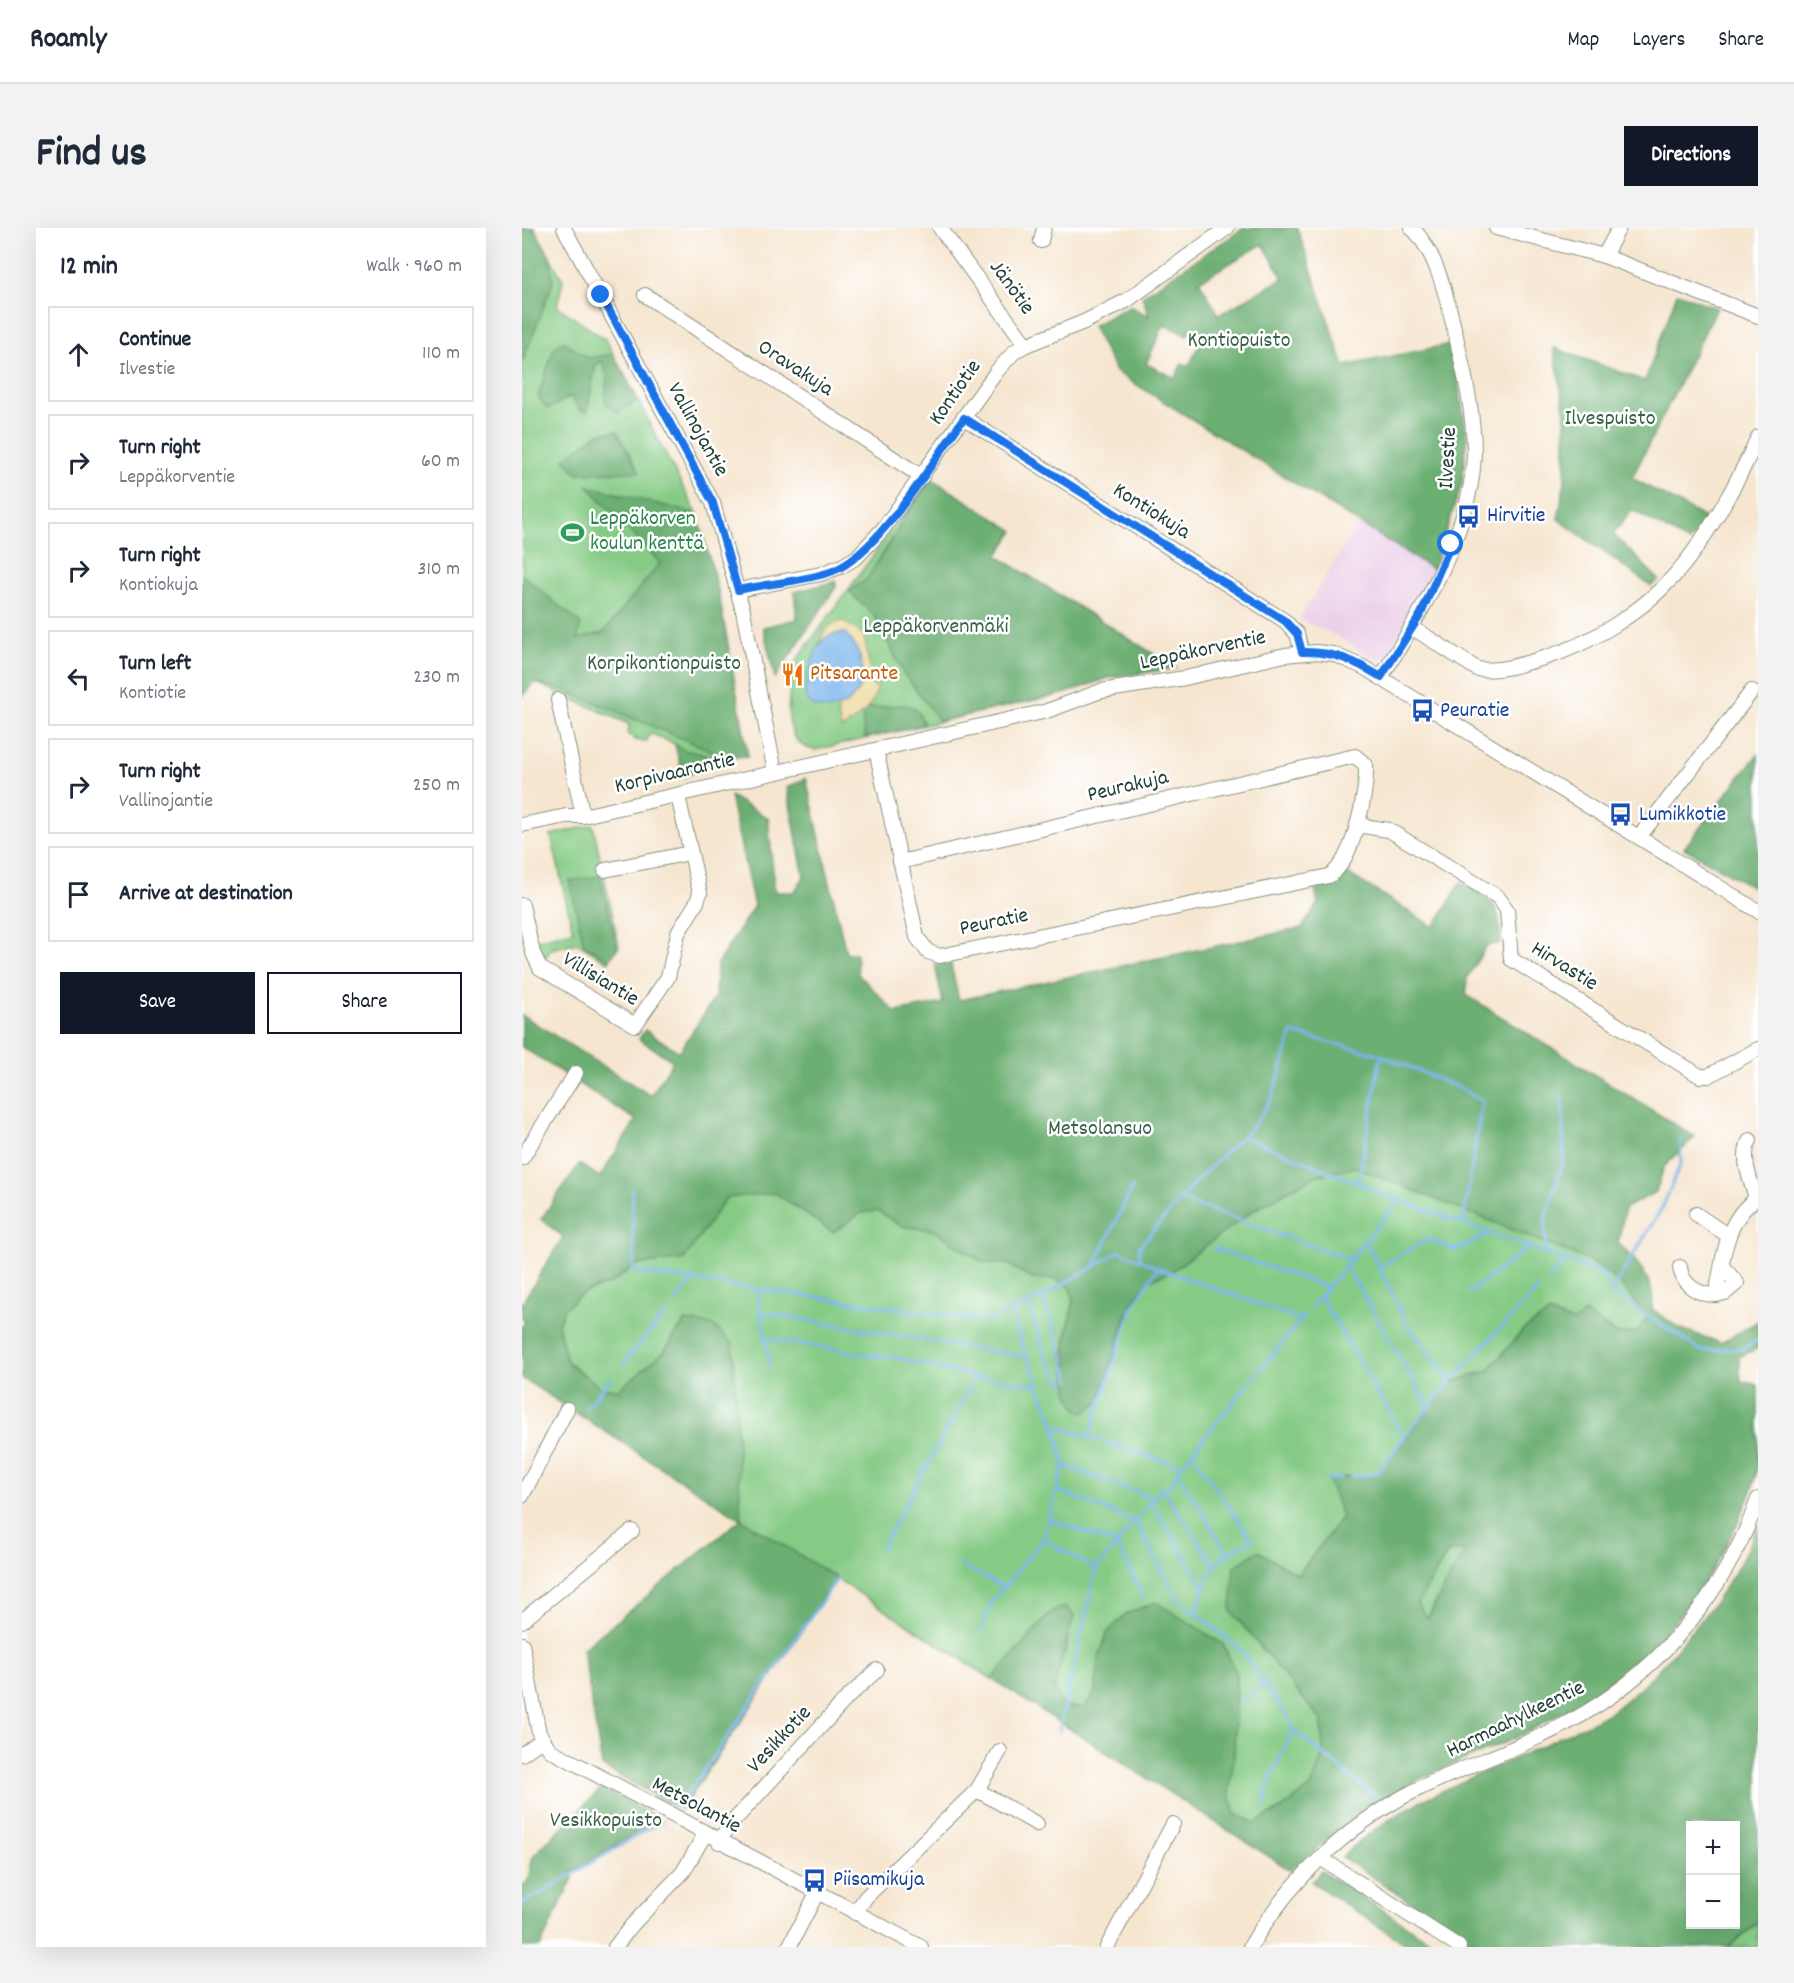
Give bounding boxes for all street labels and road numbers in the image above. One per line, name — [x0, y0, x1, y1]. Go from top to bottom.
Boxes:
street label: Jänötie — [981, 254, 1041, 322]
street label: Oravakuja — [751, 333, 840, 406]
street label: Kontiotie — [922, 354, 990, 432]
street label: Vallinojantie — [658, 377, 736, 483]
street label: Ilvestie — [1432, 426, 1466, 490]
street label: Kontiokuja — [1106, 476, 1197, 548]
street label: Leppäkorventie — [1137, 623, 1269, 679]
street label: Korpivaarantie — [612, 745, 738, 803]
street label: Peurakuja — [1084, 762, 1172, 811]
street label: Peuratie — [957, 901, 1031, 945]
street label: Hirvastie — [1524, 934, 1604, 1000]
street label: Villisiantie — [556, 945, 644, 1015]
street label: Harmaahylkeentie — [1442, 1673, 1590, 1767]
street label: Vesikkotie — [740, 1699, 820, 1781]
street label: Metsolantie — [646, 1769, 746, 1843]

